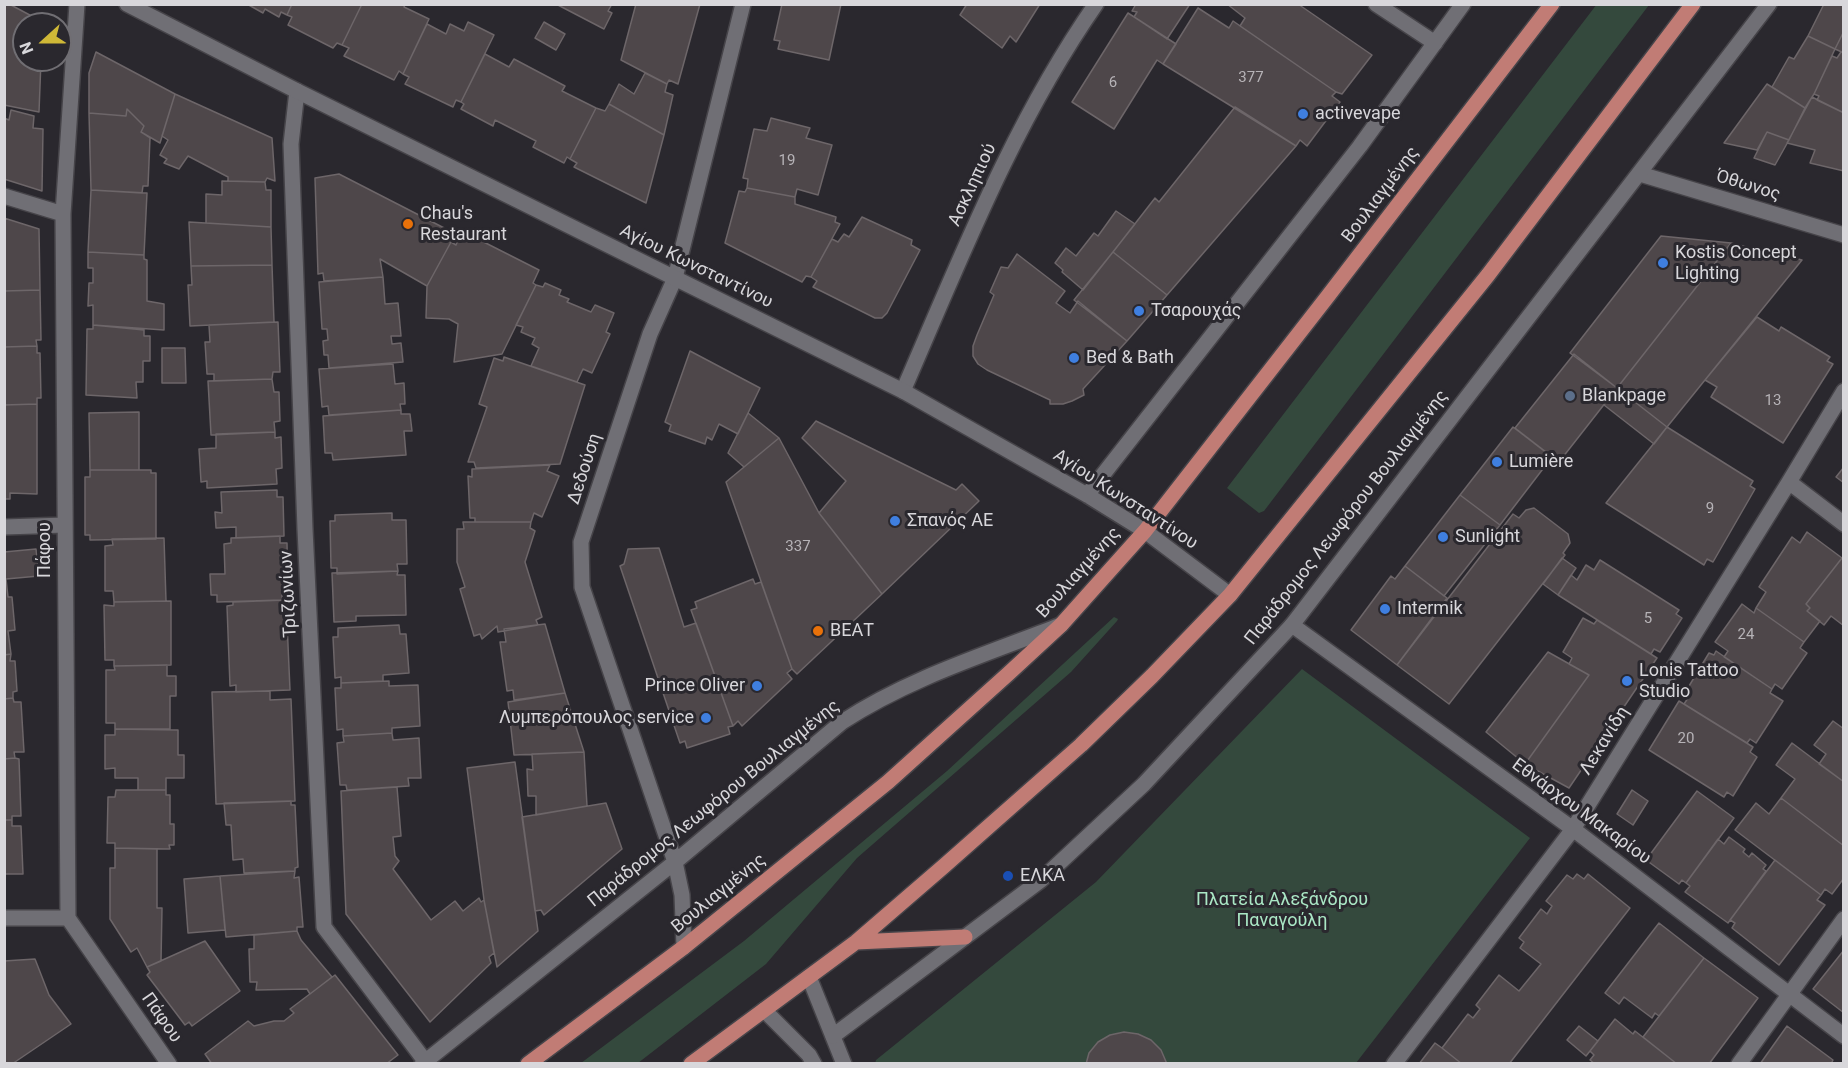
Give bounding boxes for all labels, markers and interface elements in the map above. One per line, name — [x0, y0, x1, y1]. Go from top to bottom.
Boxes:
north arrow — [12, 12, 72, 72]
text: N — [16, 39, 37, 57]
house number: 377 — [1238, 69, 1264, 87]
house number: 6 — [1109, 74, 1117, 92]
place label: activevape — [1315, 103, 1401, 125]
marker: activevape — [1296, 107, 1310, 121]
street label: Ασκληπιού — [944, 140, 1002, 230]
street label: Βουλιαγμένης — [1338, 143, 1424, 247]
house number: 19 — [779, 152, 795, 170]
street label: Όθωνος — [1713, 166, 1783, 206]
place label: Chau's Restaurant — [420, 203, 507, 246]
marker: Chau's Restaurant — [401, 217, 415, 231]
street label: Αγίου Κωνσταντίνου — [616, 221, 776, 313]
place label: Kostis Concept Lighting — [1675, 242, 1797, 284]
marker: Kostis Concept Lighting — [1656, 256, 1670, 270]
place label: Τσαρουχάς — [1151, 300, 1241, 322]
marker: Τσαρουχάς — [1132, 304, 1146, 318]
place label: Bed & Bath — [1086, 347, 1174, 369]
marker: Bed & Bath — [1067, 351, 1081, 365]
place label: Blankpage — [1582, 385, 1666, 407]
street label: Παράδρομος Λεωφόρου Βουλιαγμένης — [1241, 386, 1453, 650]
marker: Blankpage — [1563, 389, 1577, 403]
house number: 13 — [1765, 392, 1781, 410]
street label: Δεδούση — [563, 431, 607, 507]
street label: Αγίου Κωνσταντίνου — [1049, 445, 1201, 555]
place label: Lumière — [1509, 451, 1573, 473]
marker: Lumière — [1490, 455, 1504, 469]
house number: 9 — [1706, 500, 1714, 518]
place label: Σπανός ΑΕ — [907, 510, 993, 532]
marker: Σπανός ΑΕ — [888, 514, 902, 528]
street label: Πάφου — [34, 522, 56, 578]
street label: Βουλιαγμένης — [1033, 523, 1125, 623]
place label: Sunlight — [1455, 526, 1520, 548]
marker: Sunlight — [1436, 530, 1450, 544]
house number: 337 — [785, 538, 811, 556]
street label: Τριζωνίων — [276, 550, 302, 638]
place label: Intermik — [1397, 598, 1463, 620]
marker: Intermik — [1378, 602, 1392, 616]
house number: 5 — [1644, 610, 1652, 628]
place label: ΒΕΑΤ — [830, 620, 874, 642]
marker: ΒΕΑΤ — [811, 624, 825, 638]
house number: 24 — [1738, 626, 1754, 644]
place label: Lonis Tattoo Studio — [1639, 660, 1739, 702]
marker: Lonis Tattoo Studio — [1620, 674, 1634, 688]
place label: Prince Oliver — [644, 675, 745, 697]
marker: Prince Oliver — [750, 679, 764, 693]
street label: Παράδρομος Λεωφόρου Βουλιαγμένης — [584, 696, 844, 912]
street label: Λεκανίδη — [1576, 703, 1634, 779]
place label: Λυμπερόπουλος service — [499, 707, 694, 729]
marker: Λυμπερόπουλος service — [699, 711, 713, 725]
house number: 20 — [1678, 730, 1694, 748]
street label: Εθνάρχου Μακαρίου — [1507, 754, 1655, 870]
street label: Βουλιαγμένης — [668, 850, 770, 938]
place label: ΕΛΚΑ — [1020, 865, 1065, 887]
marker: ΕΛΚΑ — [1001, 869, 1015, 883]
park label: Πλατεία Αλεξάνδρου Παναγούλη — [1196, 889, 1368, 932]
street label: Πάφου — [136, 989, 186, 1047]

